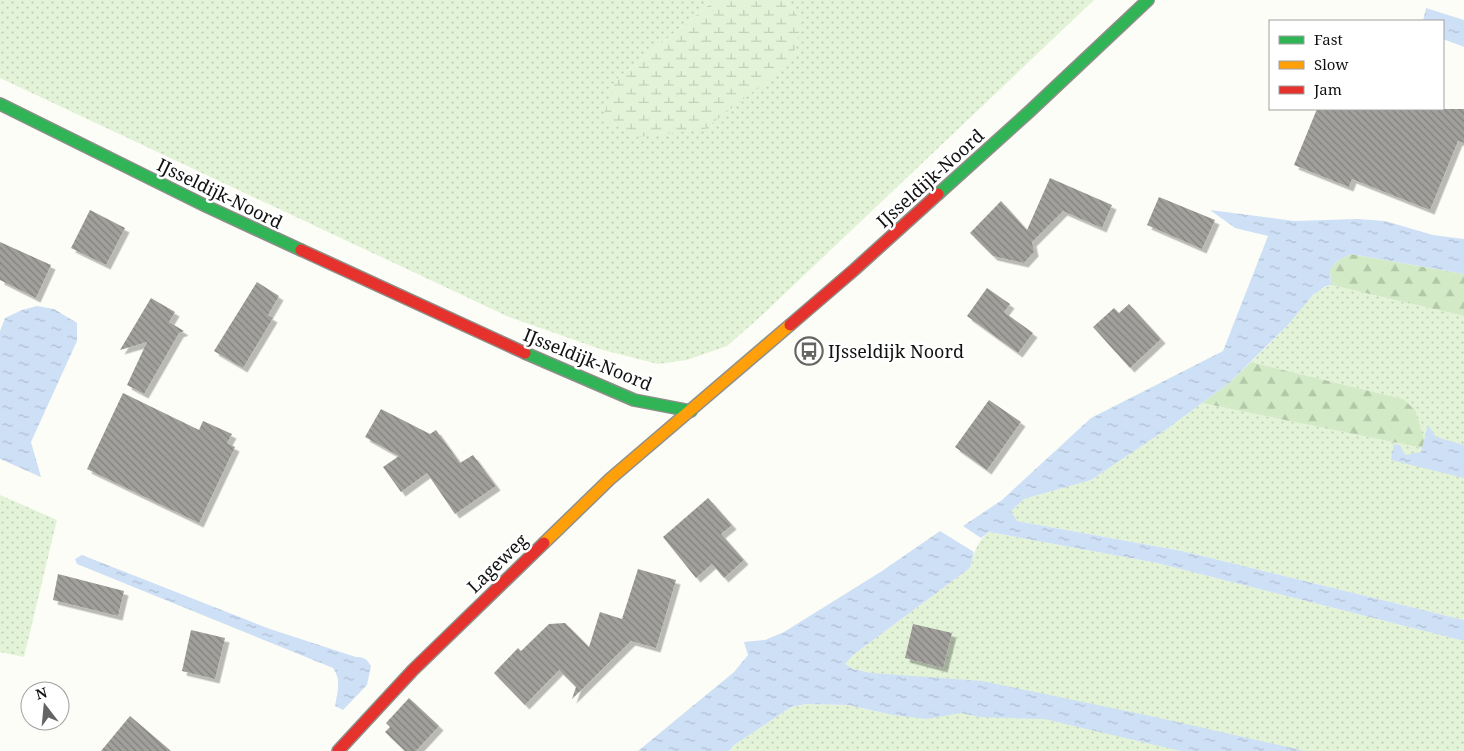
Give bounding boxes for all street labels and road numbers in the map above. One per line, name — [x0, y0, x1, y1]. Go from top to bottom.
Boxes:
street label: IJsseldijk-Noord — [871, 123, 989, 233]
street label: IJsseldijk-Noord — [153, 152, 287, 234]
street label: IJsseldijk-Noord — [520, 322, 656, 396]
street label: Lageweg — [462, 528, 533, 598]

